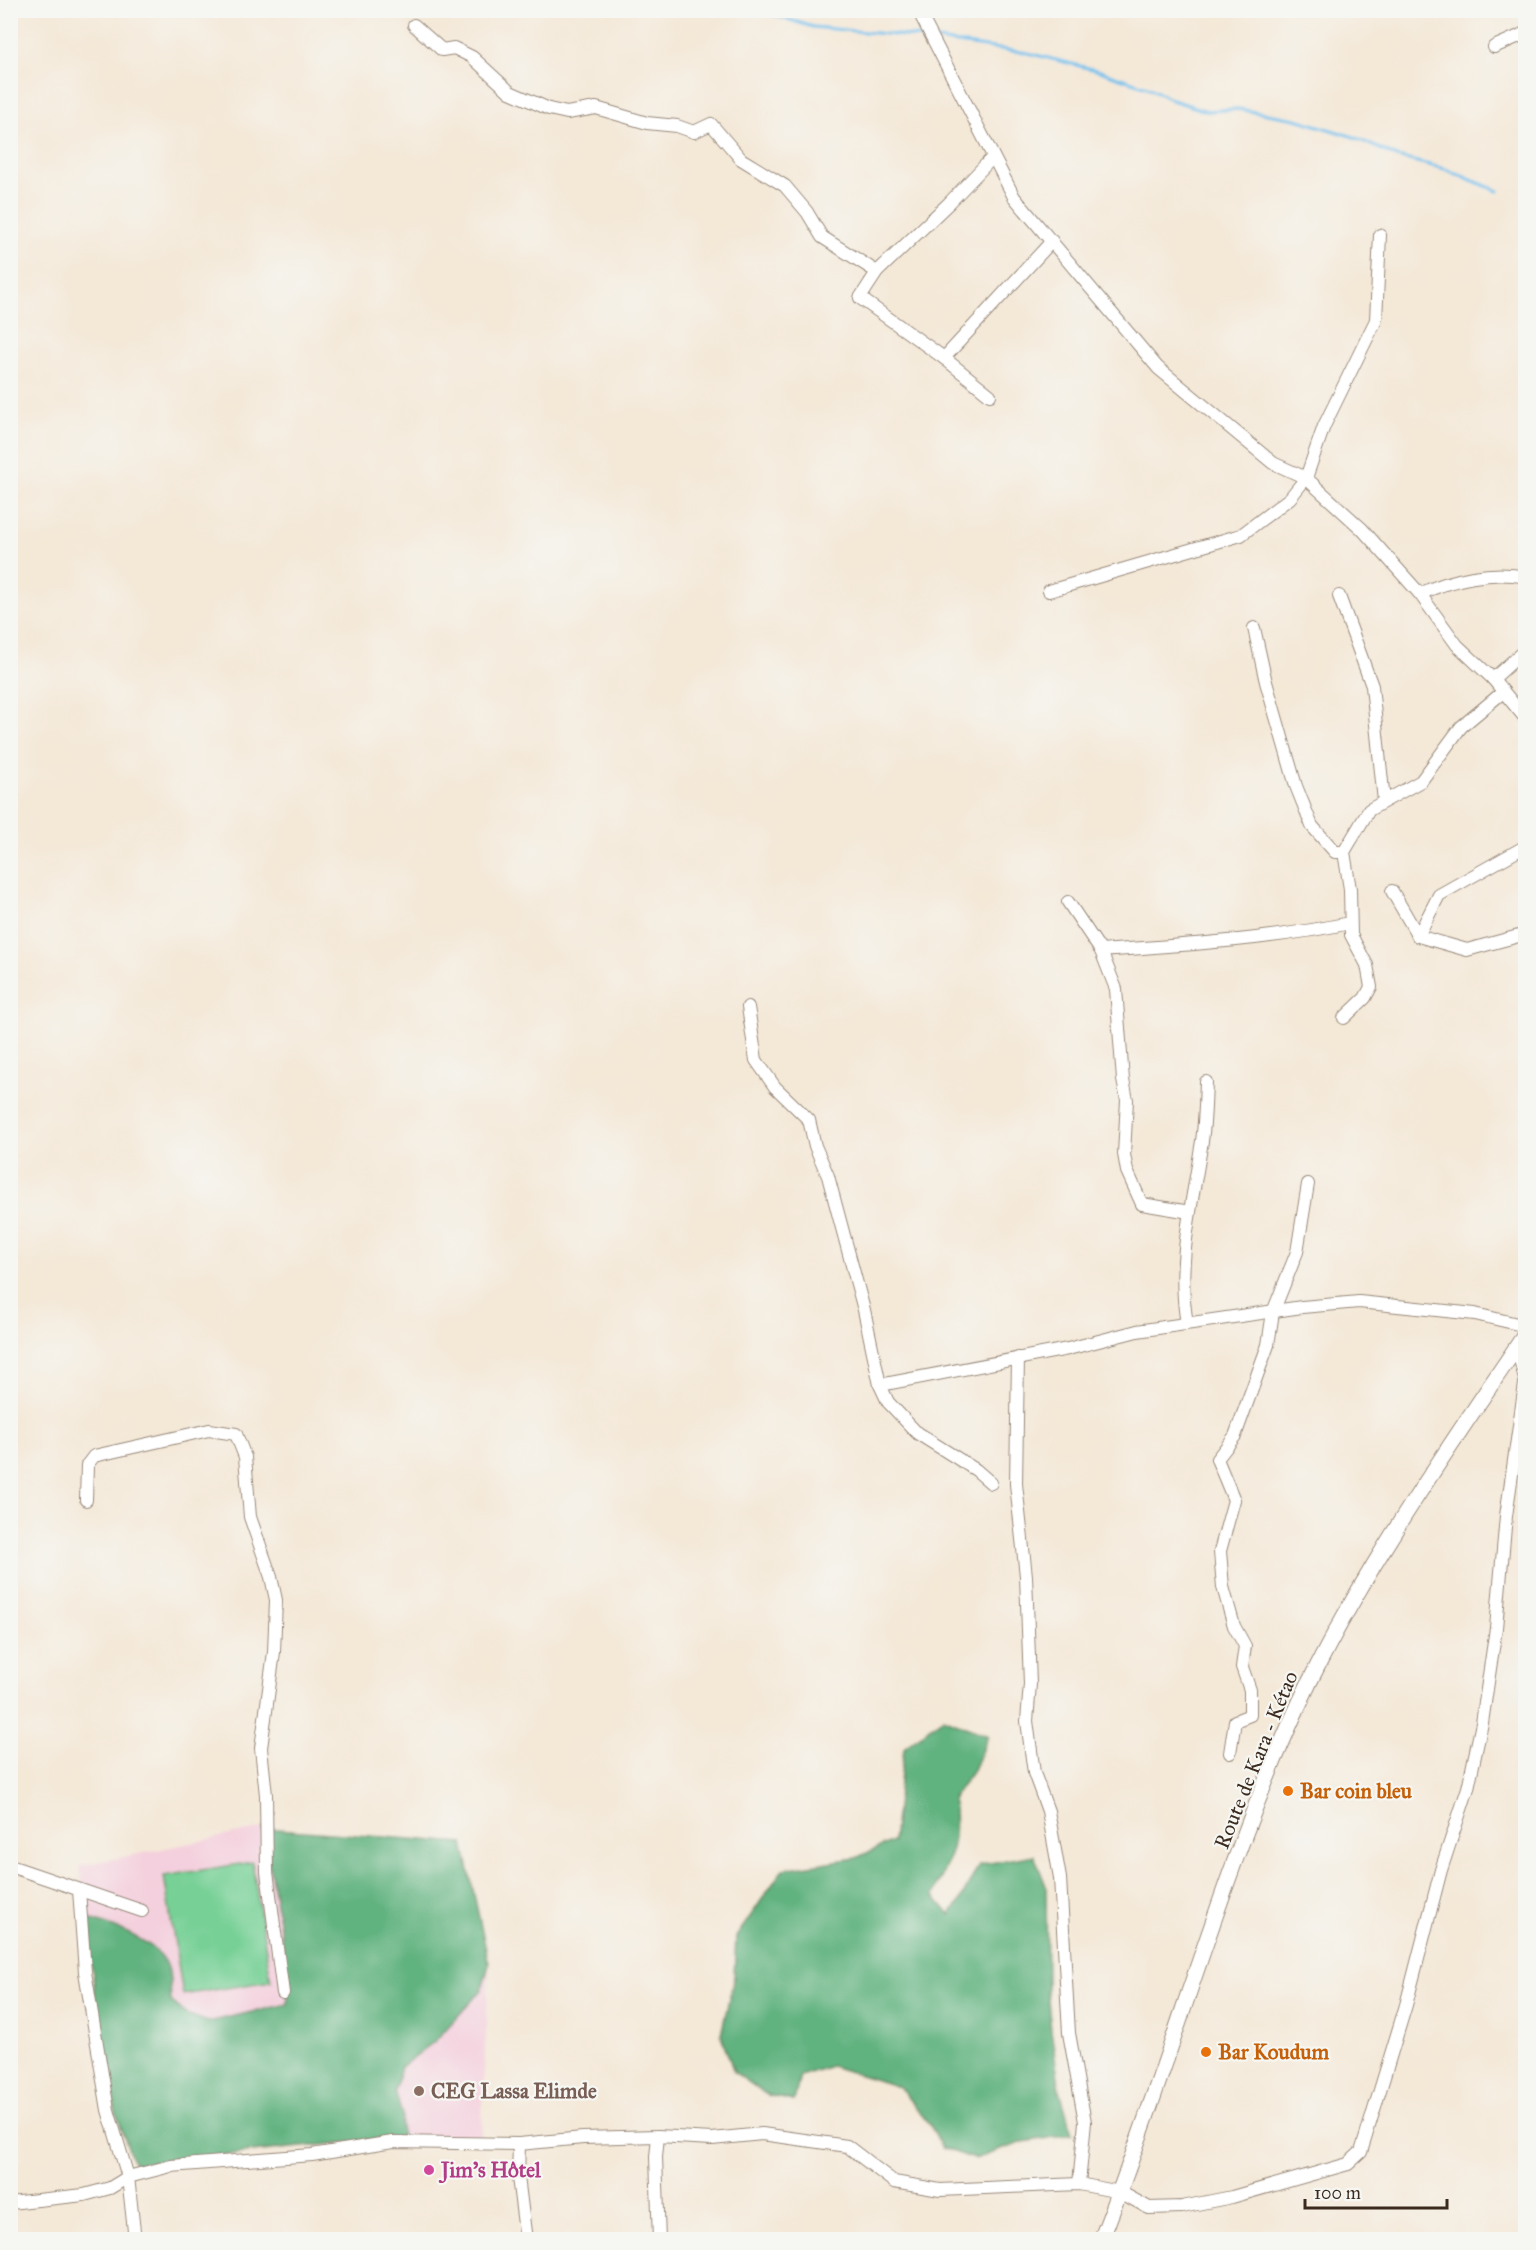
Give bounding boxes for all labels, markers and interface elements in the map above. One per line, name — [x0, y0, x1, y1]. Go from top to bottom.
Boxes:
street label: Route de Kara - Kétao — [1208, 1667, 1304, 1853]
place label: Bar coin bleu — [1300, 1778, 1413, 1804]
marker: Bar coin bleu — [1281, 1784, 1295, 1798]
place label: Bar Koudum — [1218, 2039, 1329, 2065]
marker: Bar Koudum — [1199, 2045, 1213, 2059]
place label: CEG Lassa Elimde — [431, 2078, 597, 2104]
marker: CEG Lassa Elimde — [412, 2084, 426, 2098]
place label: Jim's Hôtel — [438, 2157, 542, 2184]
marker: Jim's Hôtel — [422, 2163, 436, 2177]
scale bar — [1305, 2172, 1448, 2210]
text: 100 m — [1314, 2182, 1361, 2204]

